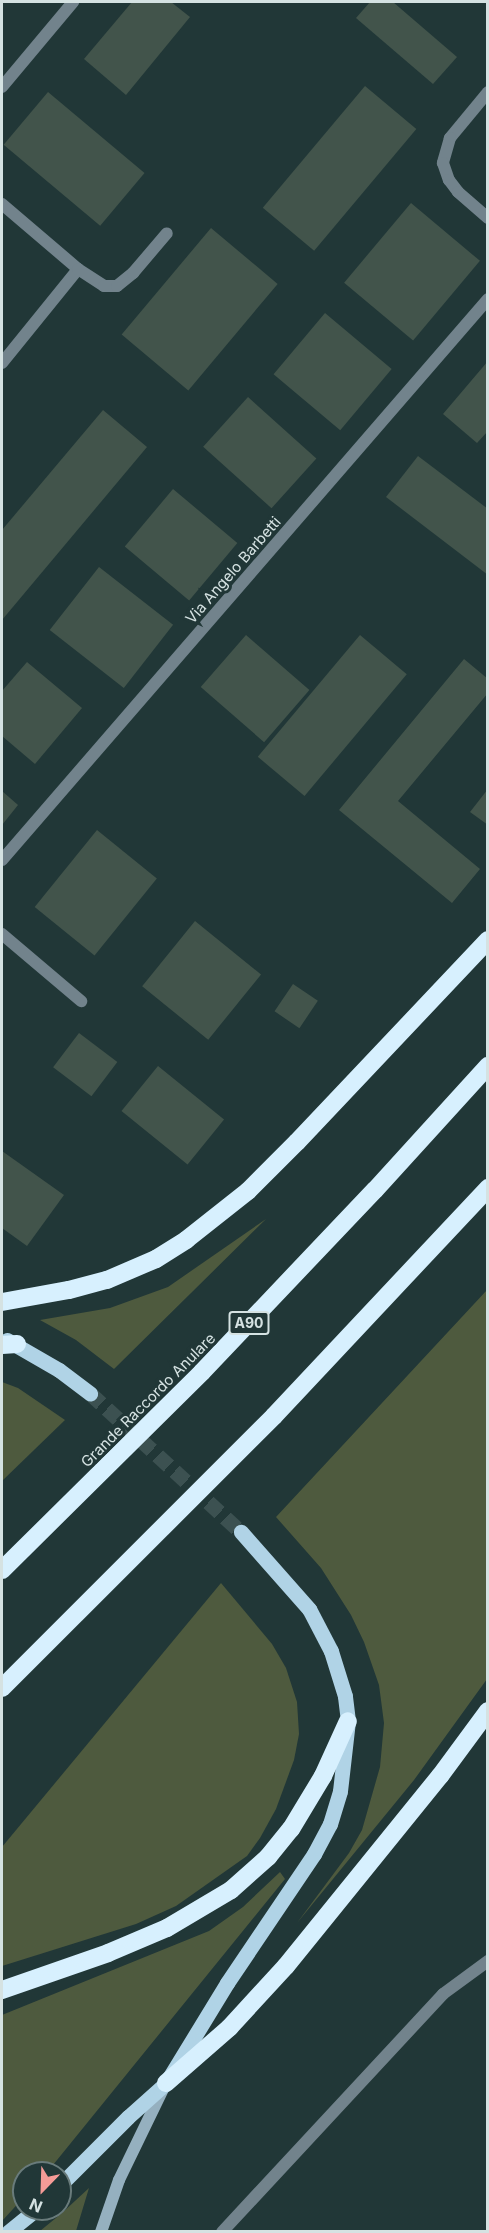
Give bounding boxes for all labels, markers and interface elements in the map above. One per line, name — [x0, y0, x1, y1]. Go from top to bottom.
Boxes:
street label: Via Angelo Barbetti — [182, 513, 284, 627]
road number: A90 — [228, 1312, 270, 1334]
street label: Grande Raccordo Anulare — [77, 1329, 219, 1471]
north arrow — [12, 2161, 72, 2221]
text: N — [26, 2194, 45, 2217]

